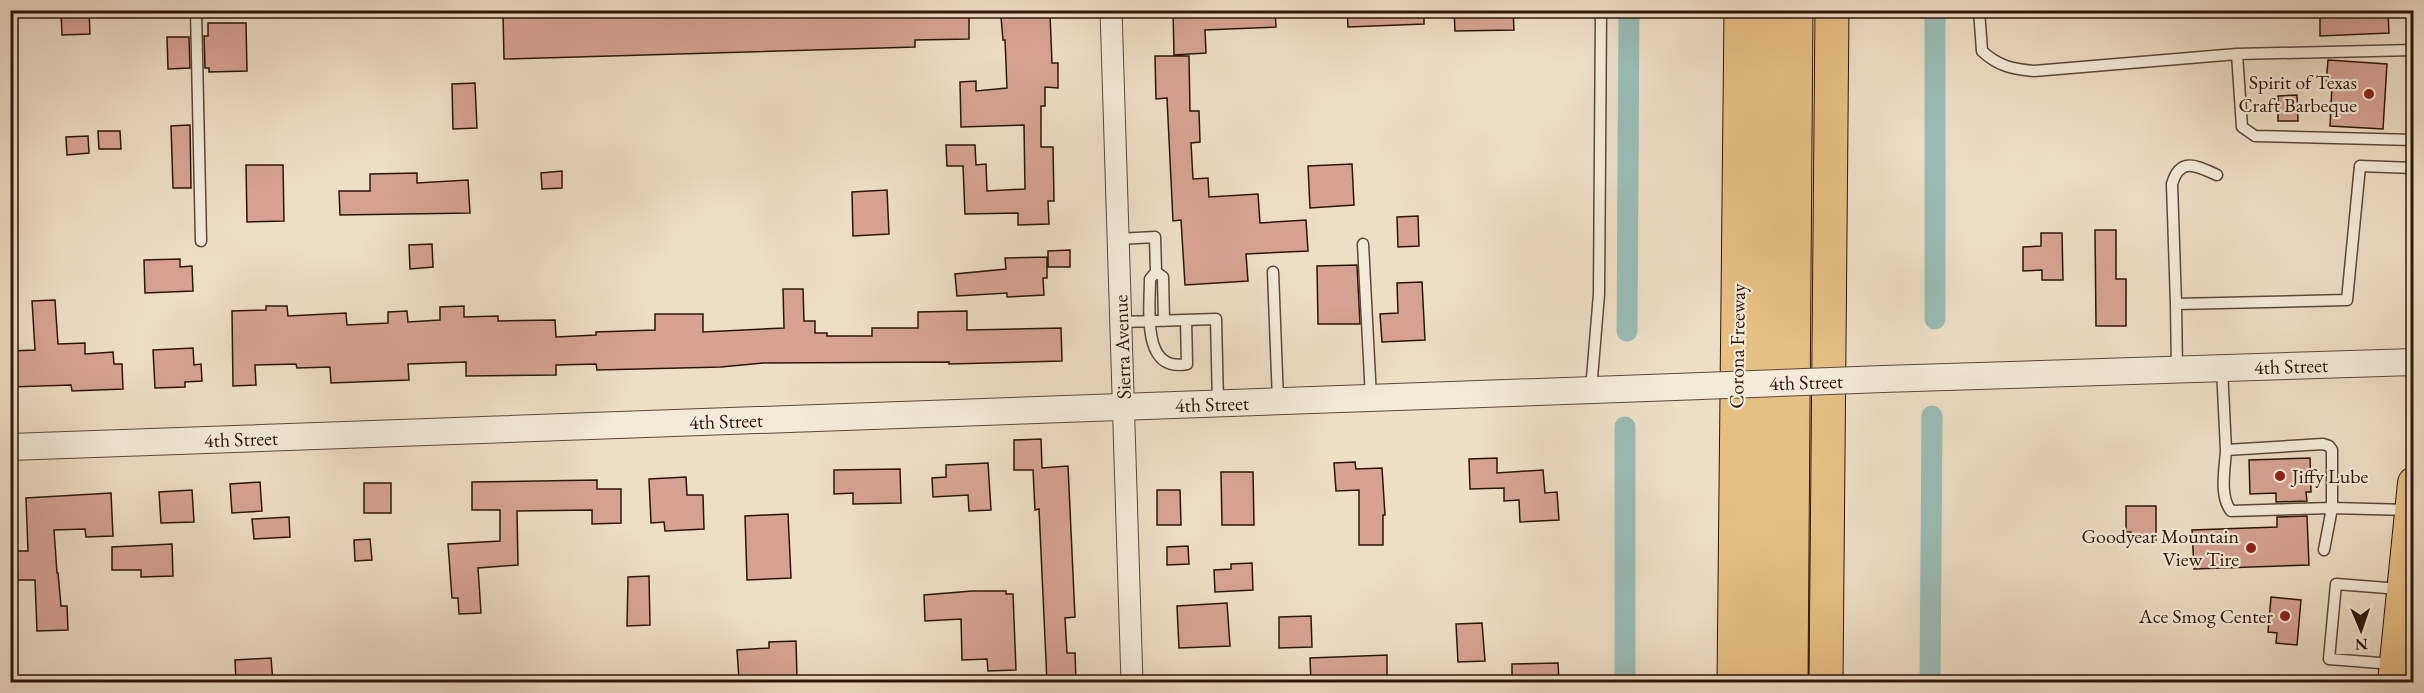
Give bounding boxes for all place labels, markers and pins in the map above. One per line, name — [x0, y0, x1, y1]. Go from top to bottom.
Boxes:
place label: Spirit of Texas Craft Barbeque — [2238, 69, 2357, 118]
marker: Spirit of Texas Craft Barbeque — [2362, 87, 2376, 101]
place label: Jiffy Lube — [2290, 463, 2368, 489]
marker: Jiffy Lube — [2273, 469, 2287, 483]
place label: Goodyear Mountain View Tire — [2081, 523, 2239, 572]
marker: Goodyear Mountain View Tire — [2244, 541, 2258, 555]
place label: Ace Smog Center — [2138, 603, 2273, 629]
marker: Ace Smog Center — [2278, 609, 2292, 623]

